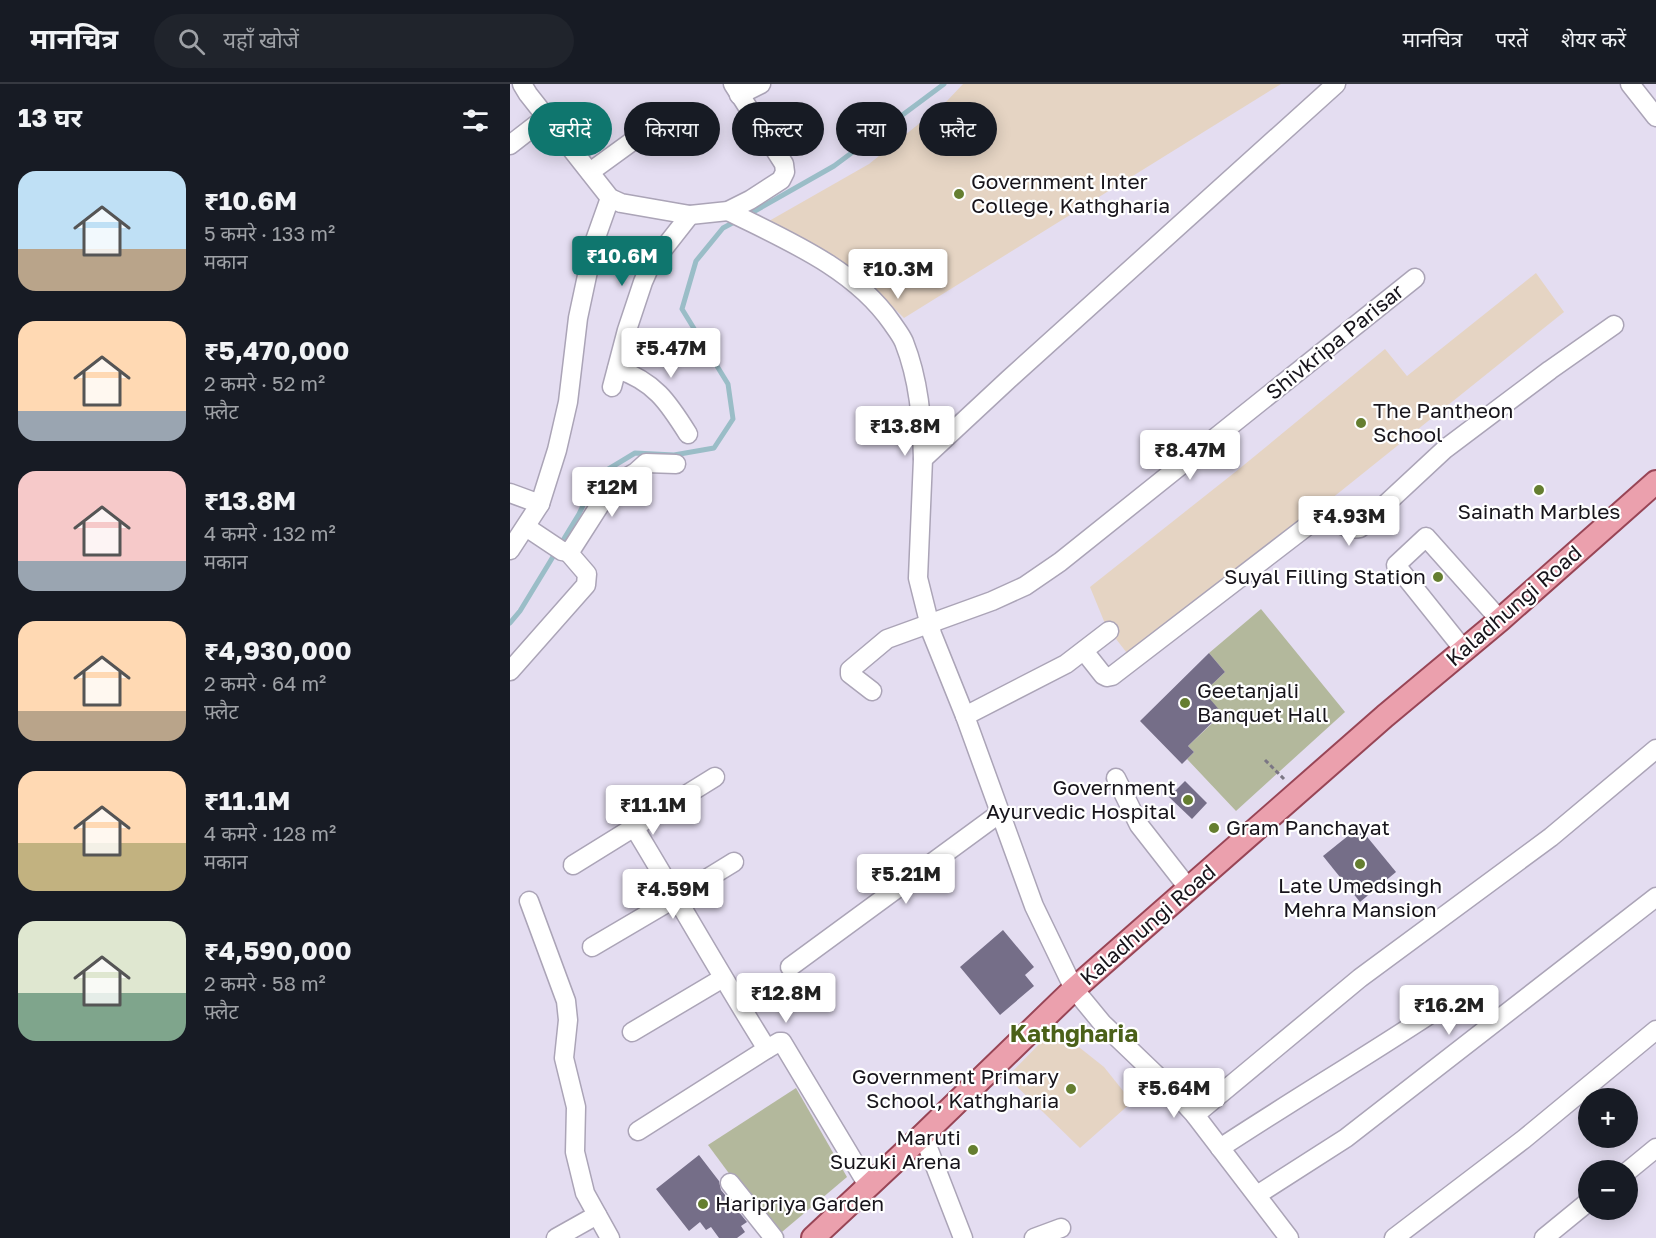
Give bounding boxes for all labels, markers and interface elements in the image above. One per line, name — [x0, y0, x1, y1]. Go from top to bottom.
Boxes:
search box — [154, 14, 574, 68]
text: मानचित्र — [30, 22, 118, 55]
icon: search — [175, 25, 208, 58]
text: यहाँ खोजें — [223, 26, 299, 53]
text: मानचित्र — [1402, 26, 1462, 52]
text: परतें — [1495, 26, 1528, 52]
text: शेयर करें — [1561, 26, 1626, 52]
text: 13 घर — [18, 102, 82, 133]
chip: खरीदें — [528, 102, 612, 156]
chip: किराया — [624, 102, 720, 156]
chip: फ़िल्टर — [732, 102, 824, 156]
chip: नया — [836, 102, 907, 156]
chip: फ़्लैट — [919, 102, 997, 156]
icon: filters — [459, 104, 492, 137]
place label: Government Inter College, Kathgharia — [971, 168, 1170, 218]
text: ₹10.6M — [204, 185, 297, 216]
marker: Government Inter College, Kathgharia — [952, 187, 966, 201]
icon: home — [66, 195, 138, 267]
text: 5 कमरे · 133 m² — [204, 221, 335, 245]
pin: ₹10.6M — [573, 236, 671, 287]
text: ₹10.6M — [586, 243, 658, 267]
text: मकान — [204, 249, 248, 273]
pin: ₹10.3M — [849, 249, 947, 300]
text: ₹10.3M — [862, 256, 934, 280]
street label: Shivkripa Parisar — [1260, 278, 1409, 405]
pin: ₹5.47M — [622, 328, 720, 379]
text: ₹5,470,000 — [204, 335, 349, 366]
text: ₹5.47M — [635, 335, 707, 359]
icon: home — [66, 345, 138, 417]
text: 2 कमरे · 52 m² — [204, 371, 325, 395]
place label: The Pantheon School — [1373, 397, 1514, 447]
text: फ़्लैट — [204, 399, 239, 423]
pin: ₹13.8M — [856, 406, 954, 457]
text: ₹13.8M — [870, 413, 940, 437]
marker: The Pantheon School — [1354, 416, 1368, 430]
pin: ₹8.47M — [1141, 430, 1239, 481]
text: ₹8.47M — [1154, 437, 1226, 461]
pin: ₹12M — [576, 467, 648, 518]
text: ₹12M — [586, 474, 638, 498]
marker: Sainath Marbles — [1532, 483, 1546, 497]
text: ₹13.8M — [204, 485, 296, 516]
icon: home — [66, 495, 138, 567]
pin: ₹4.93M — [1300, 496, 1398, 547]
place label: Sainath Marbles — [1458, 498, 1620, 524]
text: ₹4.93M — [1312, 503, 1386, 527]
text: 4 कमरे · 132 m² — [204, 521, 336, 545]
street label: Kaladhungi Road — [1440, 539, 1587, 671]
text: मकान — [204, 549, 248, 573]
place label: Suyal Filling Station — [1224, 563, 1426, 589]
marker: Suyal Filling Station — [1431, 570, 1445, 584]
text: ₹4,930,000 — [204, 635, 352, 666]
icon: home — [66, 645, 138, 717]
text: 2 कमरे · 64 m² — [204, 671, 326, 695]
place label: Geetanjali Banquet Hall — [1197, 677, 1329, 727]
marker: Geetanjali Banquet Hall — [1178, 696, 1192, 710]
text: फ़्लैट — [204, 699, 239, 723]
place label: Government Ayurvedic Hospital — [986, 774, 1176, 824]
text: ₹11.1M — [204, 785, 291, 816]
pin: ₹11.1M — [604, 785, 702, 836]
text: ₹11.1M — [620, 792, 686, 816]
marker: Government Ayurvedic Hospital — [1181, 793, 1195, 807]
icon: home — [66, 795, 138, 867]
place label: Gram Panchayat — [1226, 814, 1390, 840]
text: 4 कमरे · 128 m² — [204, 821, 336, 845]
marker: Gram Panchayat — [1207, 821, 1221, 835]
text: मकान — [204, 849, 248, 873]
pin: ₹5.21M — [857, 854, 955, 905]
marker: Late Umedsingh Mehra Mansion — [1353, 857, 1367, 871]
street label: Kaladhungi Road — [1074, 858, 1221, 990]
text: ₹5.21M — [871, 861, 941, 885]
pin: ₹4.59M — [624, 869, 722, 920]
place label: Late Umedsingh Mehra Mansion — [1278, 872, 1442, 922]
text: ₹4.59M — [636, 876, 710, 900]
text: ₹4,590,000 — [204, 935, 352, 966]
icon: home — [66, 945, 138, 1017]
text: 2 कमरे · 58 m² — [204, 971, 326, 995]
pin: ₹12.8M — [737, 973, 835, 1024]
text: ₹12.8M — [751, 980, 821, 1004]
pin: ₹16.2M — [1400, 985, 1498, 1036]
text: ₹16.2M — [1414, 992, 1484, 1016]
text: फ़्लैट — [204, 999, 239, 1023]
district label: Kathgharia — [1010, 1018, 1138, 1047]
place label: Government Primary School, Kathgharia — [852, 1063, 1059, 1113]
pin: ₹5.64M — [1125, 1068, 1223, 1119]
text: ₹5.64M — [1137, 1075, 1211, 1099]
marker: Government Primary School, Kathgharia — [1064, 1082, 1078, 1096]
map controls — [1578, 1088, 1638, 1220]
button: + — [1578, 1088, 1638, 1148]
place label: Maruti Suzuki Arena — [830, 1124, 961, 1174]
marker: Maruti Suzuki Arena — [966, 1143, 980, 1157]
button: − — [1578, 1160, 1638, 1220]
place label: Haripriya Garden — [715, 1190, 884, 1216]
marker: Haripriya Garden — [696, 1197, 710, 1211]

